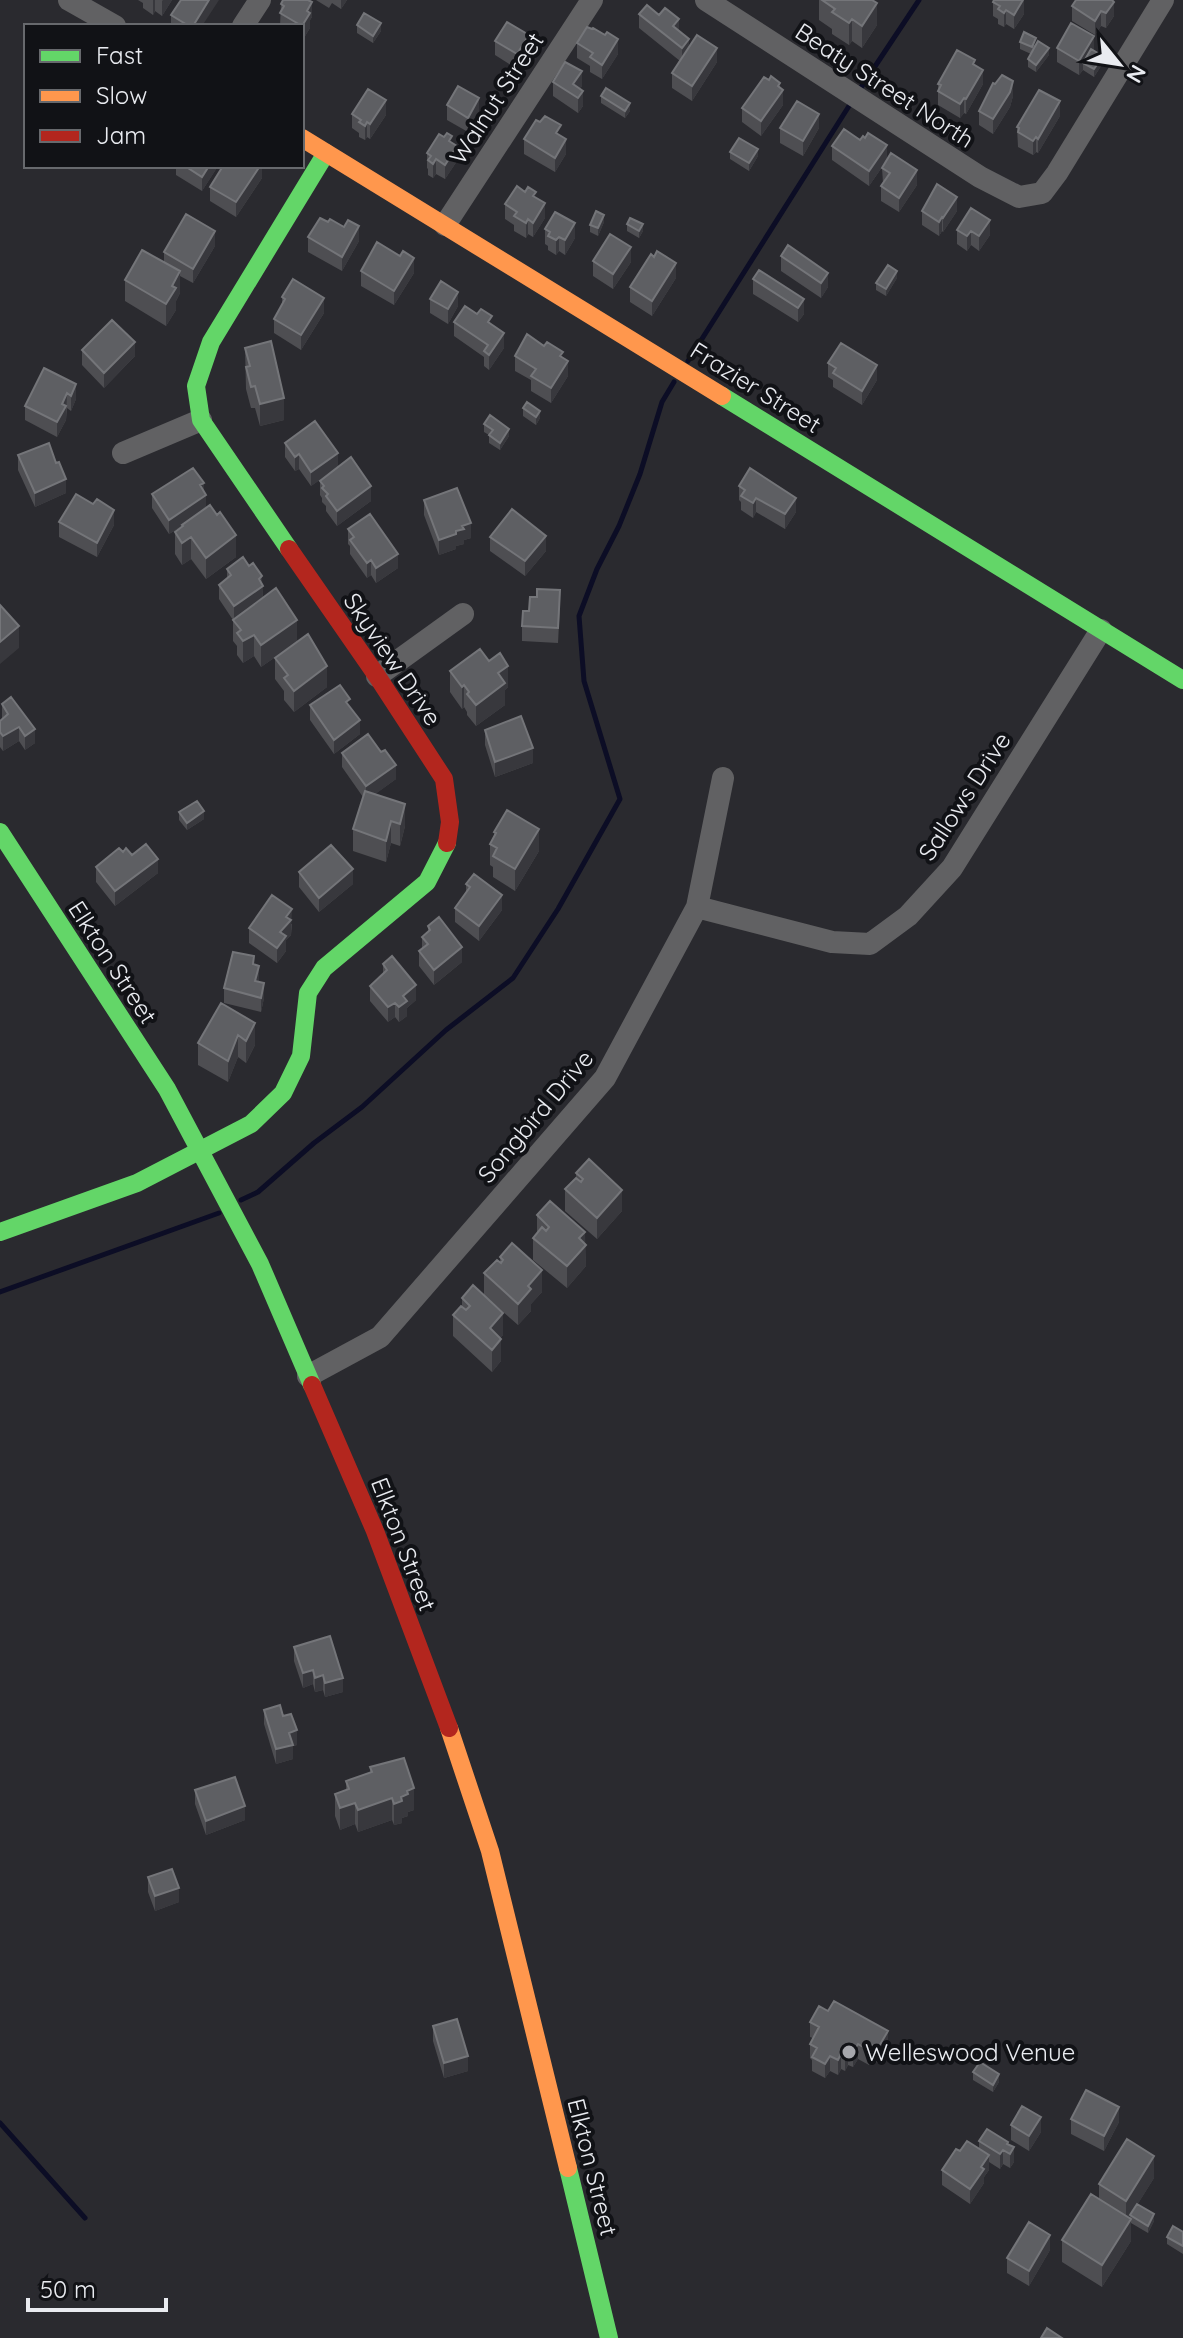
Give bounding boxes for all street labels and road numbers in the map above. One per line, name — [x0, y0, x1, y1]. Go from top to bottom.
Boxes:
street label: Beaty Street North — [790, 16, 980, 154]
street label: Walnut Street — [442, 27, 550, 169]
street label: Frazier Street — [685, 335, 827, 439]
street label: Skyview Drive — [338, 587, 448, 731]
street label: Sallows Drive — [911, 726, 1017, 866]
street label: Elkton Street — [62, 895, 164, 1029]
street label: Songbird Drive — [471, 1044, 599, 1188]
street label: Elkton Street — [365, 1473, 443, 1615]
street label: Elkton Street — [561, 2095, 625, 2239]

